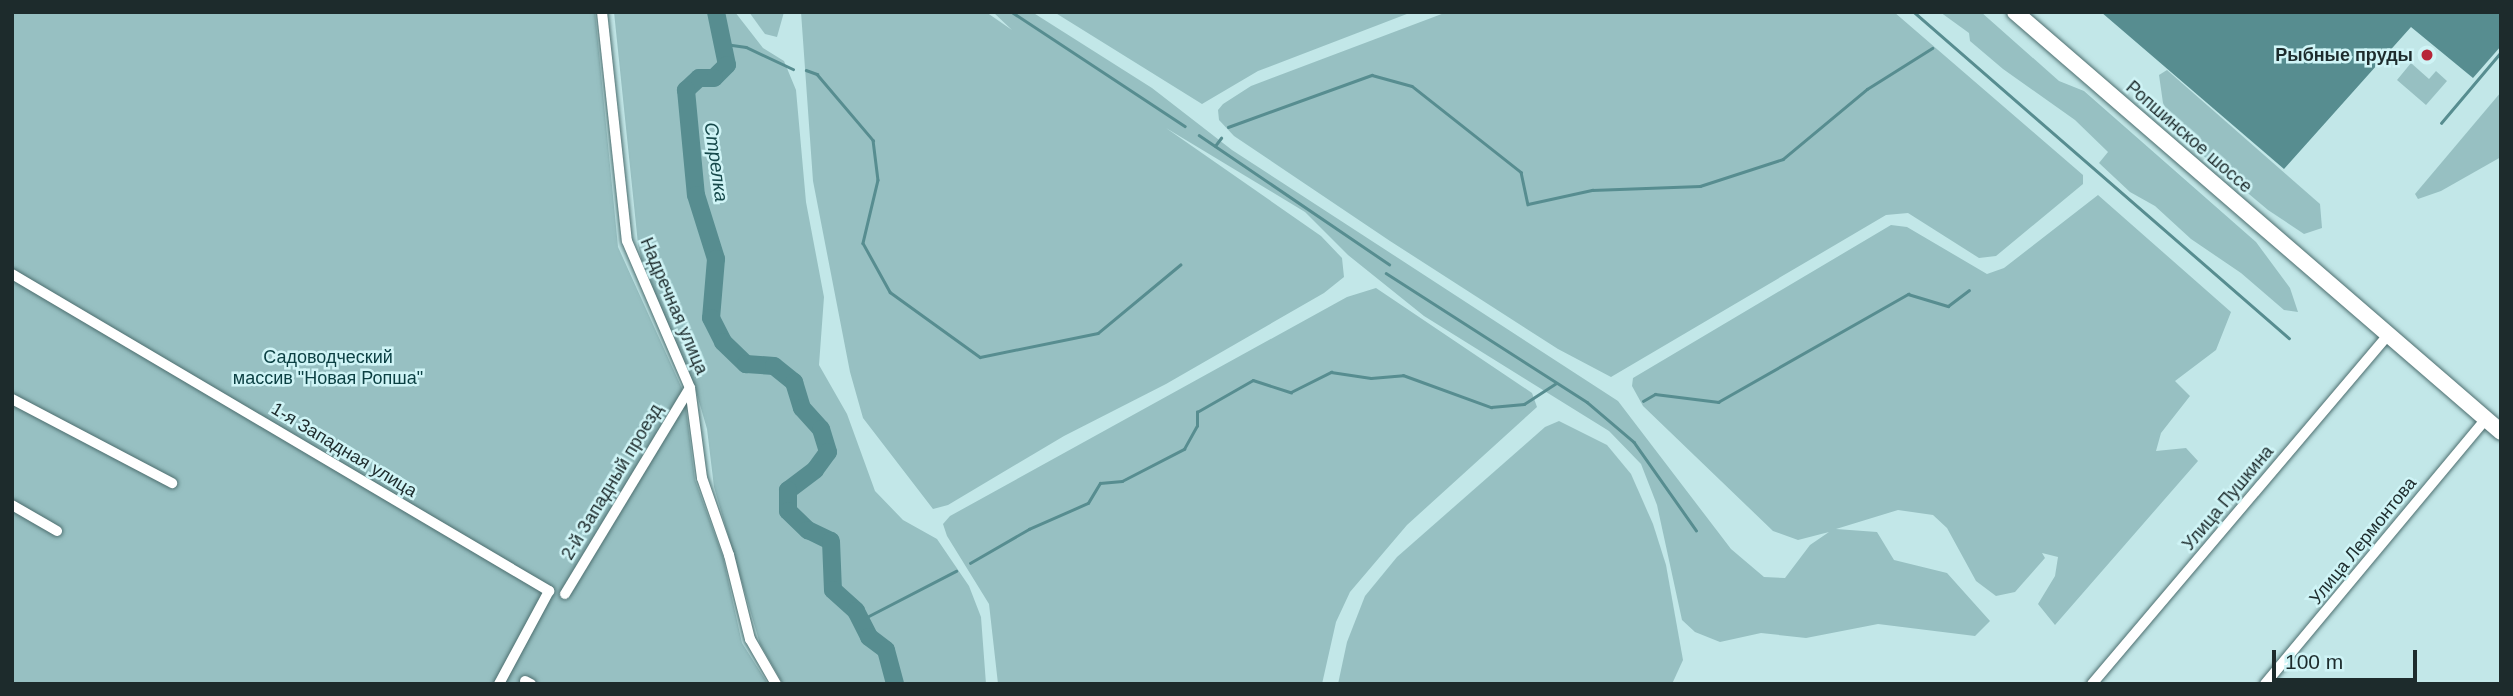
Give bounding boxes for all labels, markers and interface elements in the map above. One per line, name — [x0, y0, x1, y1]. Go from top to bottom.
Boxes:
place label: Рыбные пруды — [2275, 44, 2413, 66]
marker: Рыбные пруды — [2419, 47, 2435, 63]
street label: Ропшинское шоссе — [2122, 76, 2256, 198]
water label: Стрелка — [699, 121, 733, 203]
street label: Надречная улица — [635, 234, 713, 378]
park label: Садоводческий массив "Новая Ропша" — [233, 347, 423, 390]
street label: 1-я Западная улица — [267, 398, 421, 502]
street label: 2-й Западный проезд — [557, 400, 667, 564]
street label: Улица Пушкина — [2178, 441, 2278, 555]
street label: Улица Лермонтова — [2305, 473, 2421, 609]
scale bar — [2275, 636, 2420, 680]
text: 100 m — [2285, 650, 2343, 673]

